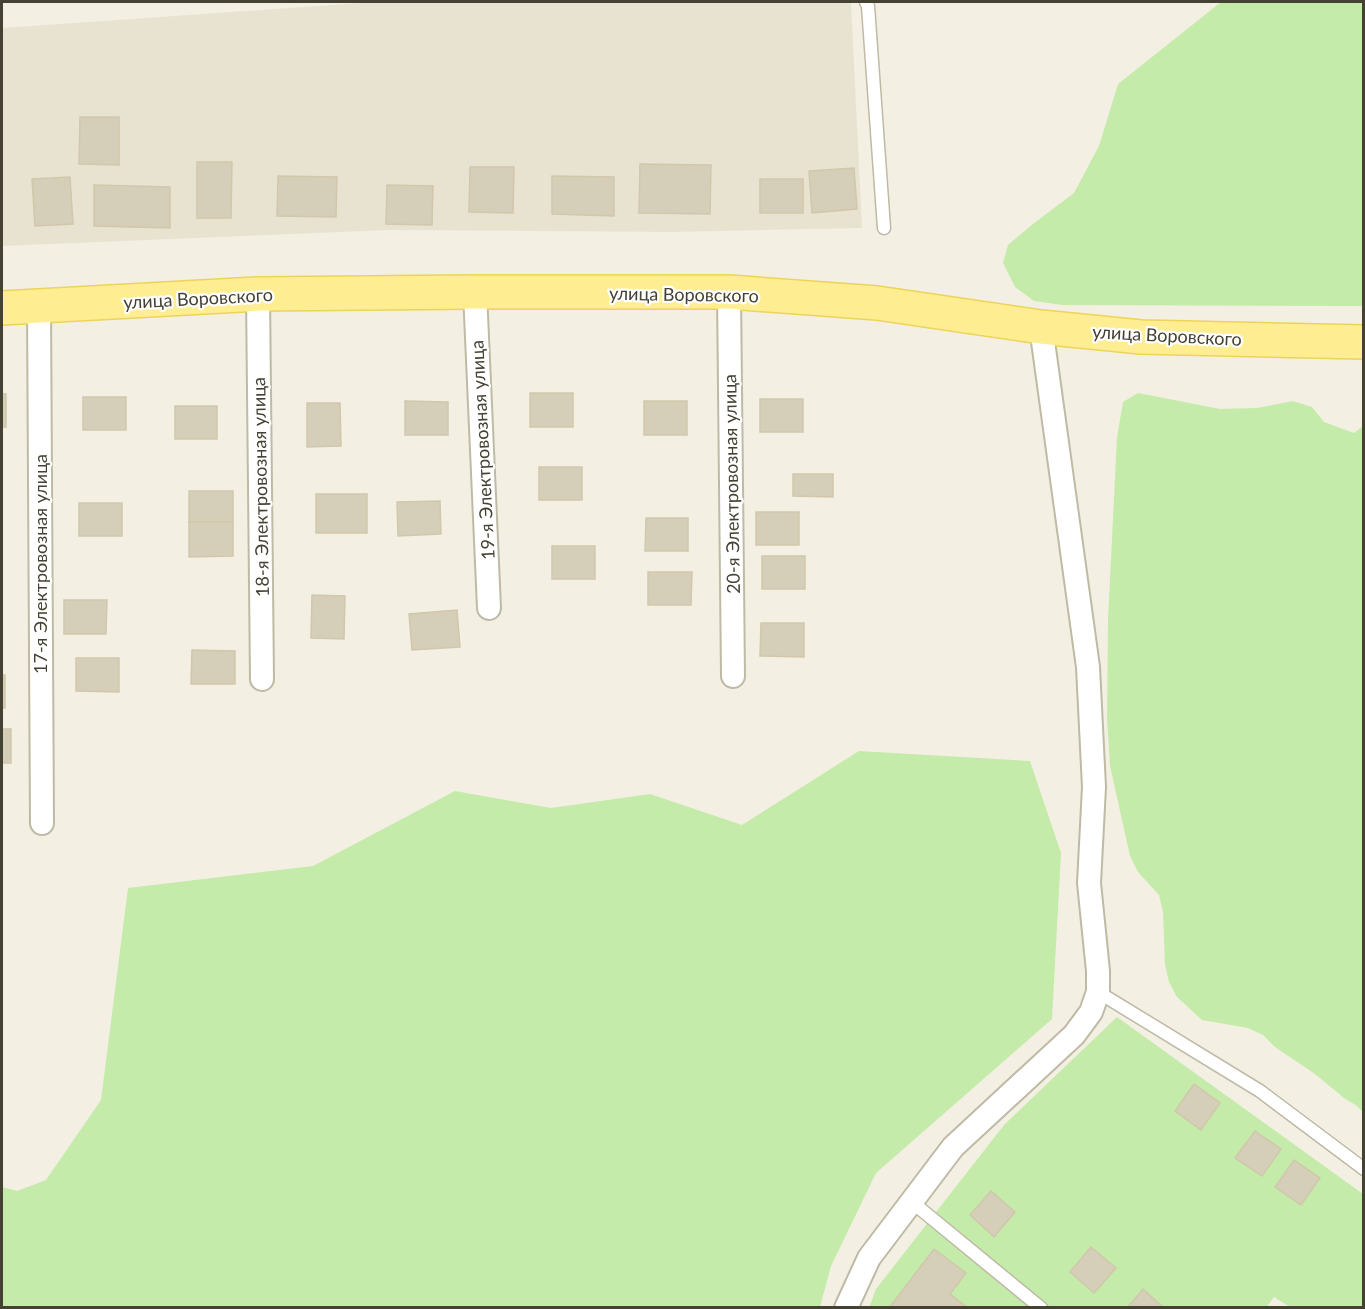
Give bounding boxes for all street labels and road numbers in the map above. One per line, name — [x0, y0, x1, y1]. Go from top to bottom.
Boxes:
street label: улица Воровского — [609, 282, 759, 306]
street label: улица Воровского — [123, 283, 273, 313]
street label: улица Воровского — [1092, 320, 1242, 350]
street label: 19-я Электровозная улица — [465, 340, 499, 560]
street label: 20-я Электровозная улица — [718, 374, 744, 594]
street label: 18-я Электровозная улица — [247, 377, 273, 597]
street label: 17-я Электровозная улица — [29, 454, 51, 674]

